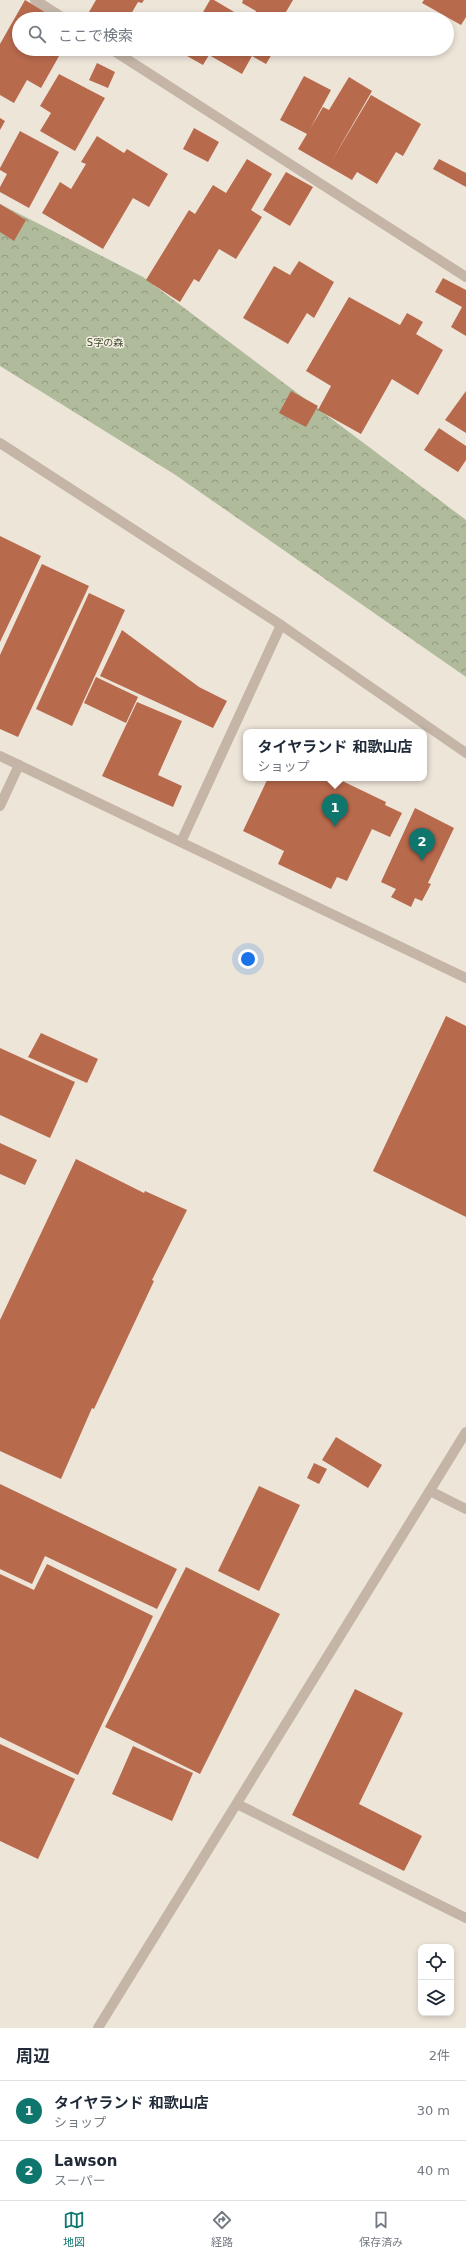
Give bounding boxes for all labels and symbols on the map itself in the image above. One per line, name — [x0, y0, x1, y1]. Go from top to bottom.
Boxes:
park label: S字の森 — [87, 337, 123, 348]
pin: 1 — [322, 794, 348, 827]
pin: 2 — [409, 828, 435, 861]
your location — [238, 949, 258, 969]

